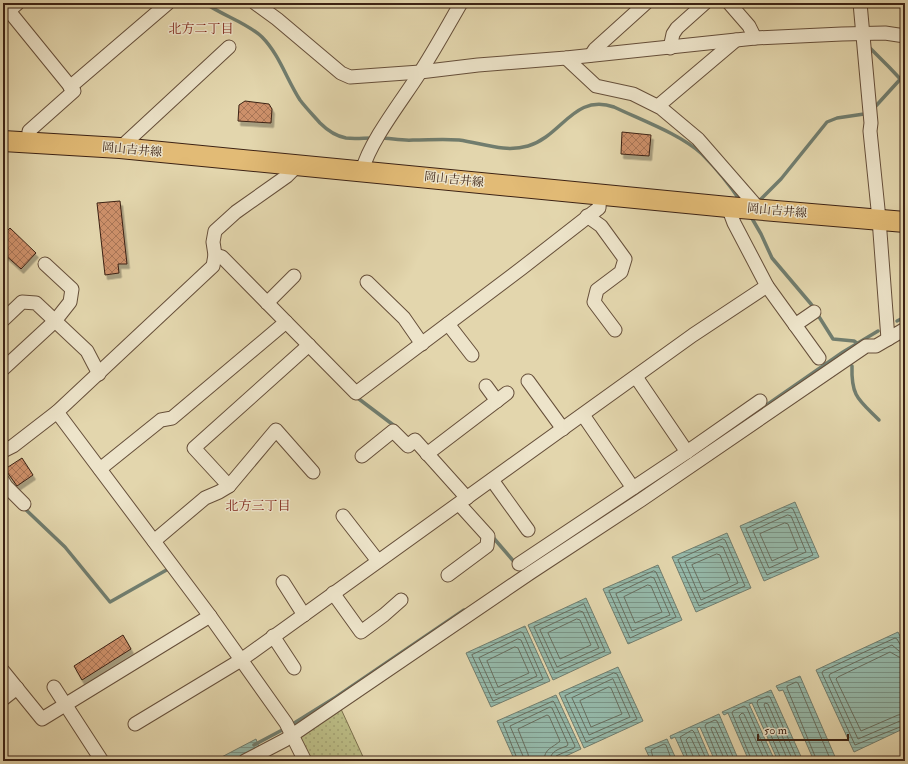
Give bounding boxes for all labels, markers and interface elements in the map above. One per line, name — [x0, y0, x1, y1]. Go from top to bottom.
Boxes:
district label: 北方二丁目 — [168, 21, 234, 37]
street label: 岡山吉井線 — [101, 140, 163, 160]
street label: 岡山吉井線 — [423, 169, 485, 191]
street label: 岡山吉井線 — [746, 201, 808, 221]
district label: 北方三丁目 — [225, 498, 291, 514]
scale bar — [758, 716, 848, 742]
text: 50 m — [764, 723, 788, 738]

